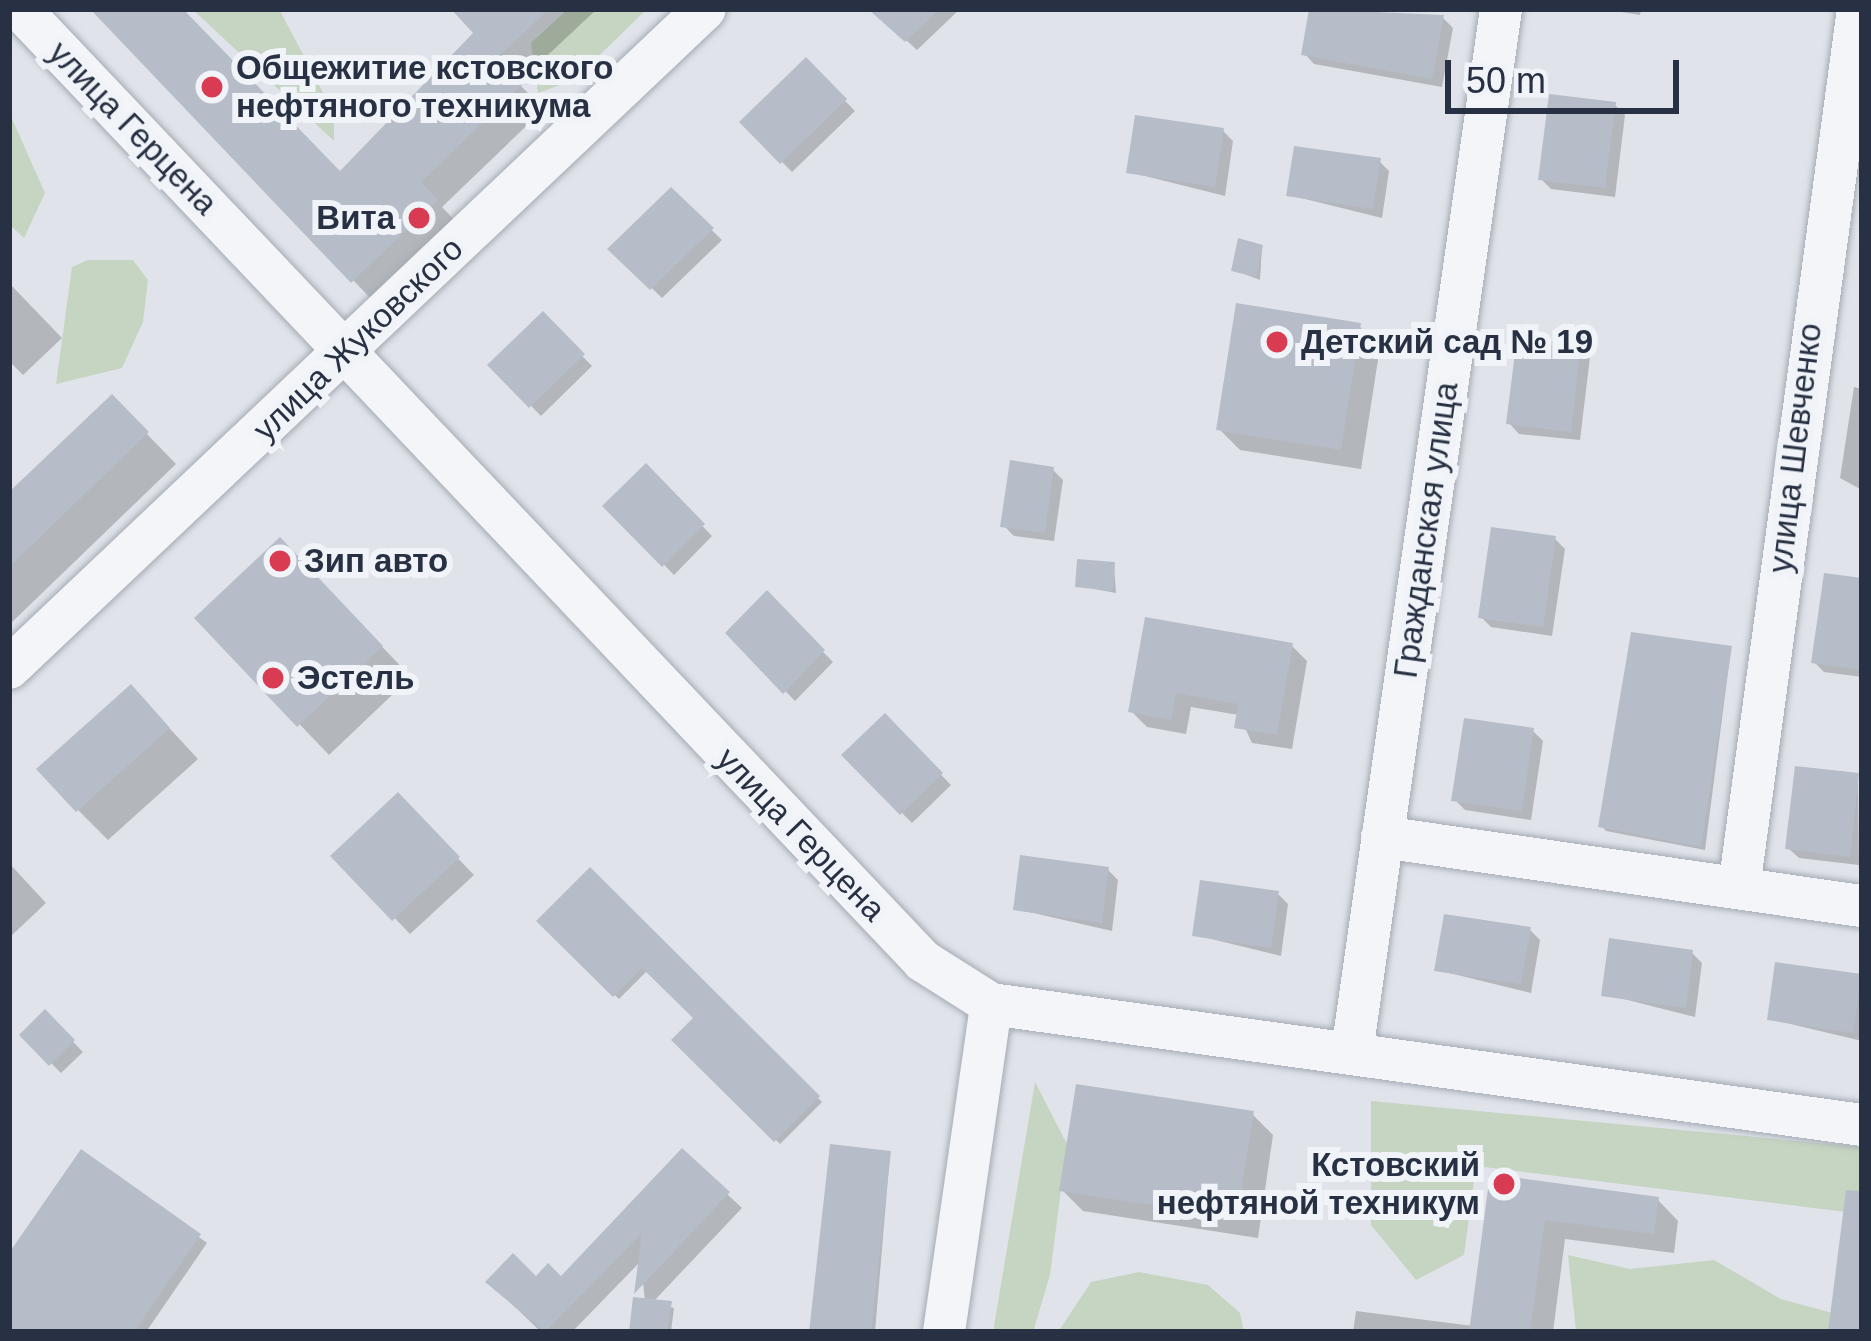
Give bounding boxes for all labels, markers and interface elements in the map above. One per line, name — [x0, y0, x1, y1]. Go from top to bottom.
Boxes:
street label: улица Герцена — [40, 33, 226, 223]
scale bar — [1451, 36, 1685, 110]
place label: Общежитие кстовского нефтяного техникума — [236, 48, 613, 126]
text: 50 m — [1466, 60, 1546, 101]
marker: Общежитие кстовского нефтяного техникума — [199, 74, 225, 100]
place label: Вита — [316, 198, 395, 238]
marker: Вита — [406, 205, 432, 231]
street label: улица Жуковского — [245, 229, 471, 449]
street label: улица Шевченко — [1760, 321, 1830, 575]
place label: Детский сад № 19 — [1301, 322, 1593, 362]
marker: Детский сад № 19 — [1264, 329, 1290, 355]
street label: Гражданская улица — [1386, 379, 1466, 681]
place label: Зип авто — [304, 541, 448, 581]
marker: Зип авто — [267, 548, 293, 574]
place label: Эстель — [297, 658, 415, 698]
marker: Эстель — [260, 665, 286, 691]
street label: улица Герцена — [708, 739, 894, 929]
place label: Кстовский нефтяной техникум — [1157, 1145, 1480, 1223]
marker: Кстовский нефтяной техникум — [1491, 1171, 1517, 1197]

